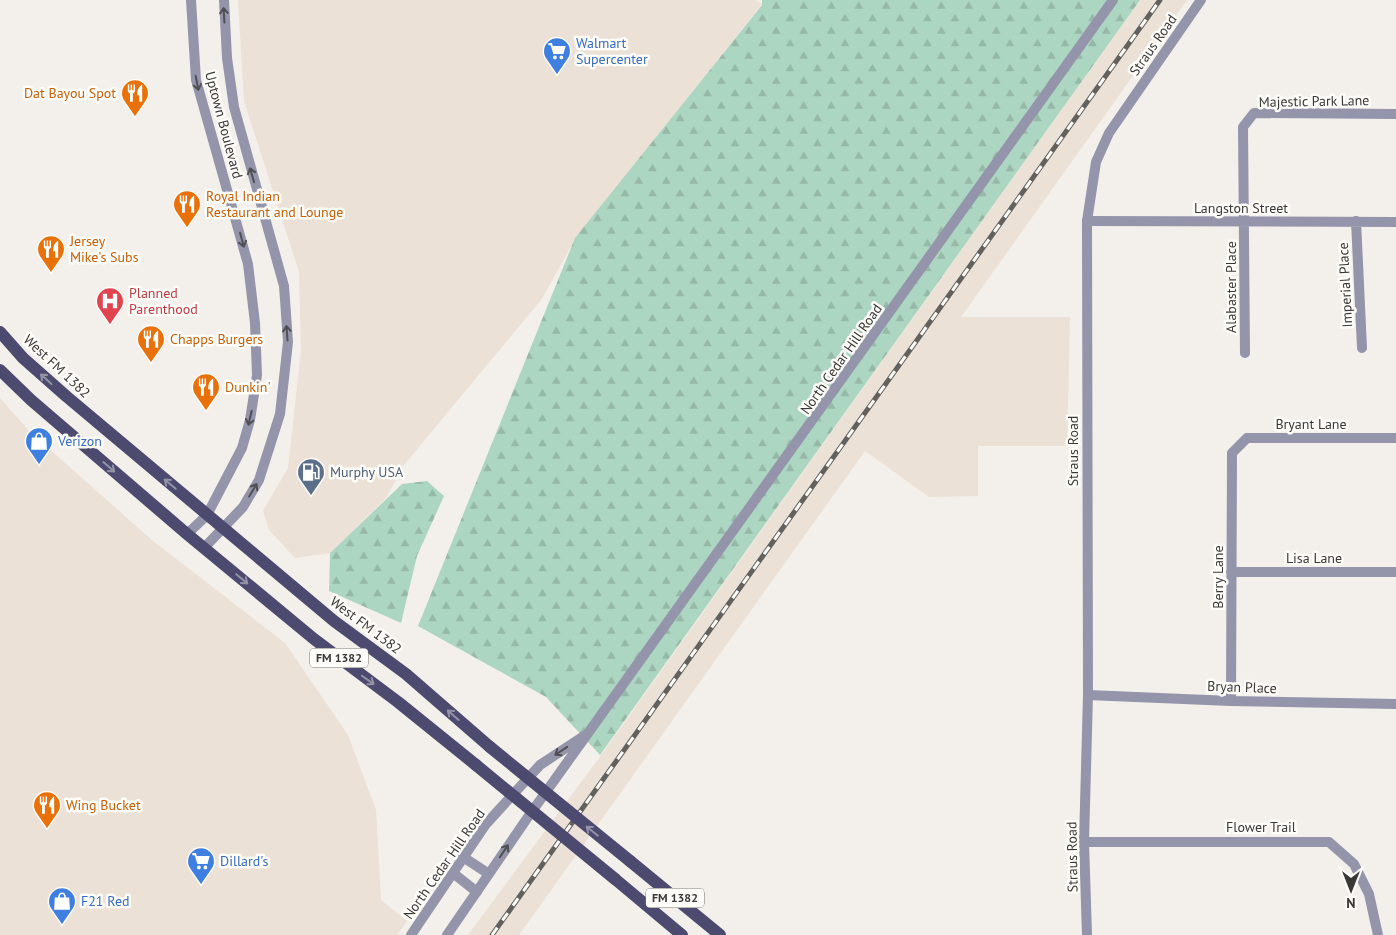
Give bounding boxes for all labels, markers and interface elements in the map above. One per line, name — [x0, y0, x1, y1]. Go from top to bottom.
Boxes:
one-way arrow — [219, 8, 228, 24]
street label: Straus Road — [1125, 11, 1181, 79]
place label: Walmart Supercenter — [576, 34, 648, 68]
supermarket icon: Walmart Supercenter — [542, 36, 572, 75]
street label: Uptown Boulevard — [201, 69, 247, 181]
one-way arrow — [193, 75, 202, 91]
restaurant icon: Dat Bayou Spot — [120, 78, 150, 117]
place label: Dat Bayou Spot — [24, 84, 116, 102]
street label: Majestic Park Lane — [1258, 91, 1370, 111]
one-way arrow — [247, 167, 257, 183]
place label: Royal Indian Restaurant and Lounge — [206, 187, 343, 221]
restaurant icon: Royal Indian Restaurant and Lounge — [172, 189, 202, 228]
street label: Langston Street — [1194, 199, 1288, 217]
one-way arrow — [237, 231, 247, 247]
place label: Jersey Mike's Subs — [69, 232, 139, 266]
restaurant icon: Jersey Mike's Subs — [36, 234, 66, 273]
street label: Alabaster Place — [1222, 241, 1240, 333]
street label: Imperial Place — [1334, 242, 1356, 328]
place label: Planned Parenthood — [129, 284, 198, 318]
hospital icon: Planned Parenthood — [95, 286, 125, 325]
street label: North Cedar Hill Road — [796, 300, 886, 418]
restaurant icon: Chapps Burgers — [136, 324, 166, 363]
one-way arrow — [282, 325, 292, 341]
street label: West FM 1382 — [20, 330, 94, 402]
place label: Chapps Burgers — [170, 330, 263, 348]
restaurant icon: Dunkin' — [191, 372, 221, 411]
one-way arrow — [40, 373, 53, 384]
place label: Dunkin' — [225, 378, 271, 396]
one-way arrow — [245, 409, 254, 425]
street label: Bryant Lane — [1275, 415, 1347, 433]
street label: Straus Road — [1064, 416, 1082, 486]
shop icon: Verizon — [24, 426, 54, 465]
place label: Verizon — [57, 432, 102, 450]
fuel station icon: Murphy USA — [296, 457, 326, 496]
one-way arrow — [102, 461, 115, 473]
place label: Murphy USA — [330, 463, 404, 481]
one-way arrow — [164, 478, 177, 489]
one-way arrow — [249, 483, 259, 497]
street label: Berry Lane — [1209, 545, 1227, 609]
street label: Lisa Lane — [1286, 549, 1342, 567]
one-way arrow — [235, 573, 248, 584]
street label: West FM 1382 — [327, 593, 405, 657]
road number: FM 1382 — [310, 648, 368, 668]
one-way arrow — [361, 675, 374, 686]
street label: Bryan Place — [1207, 677, 1277, 697]
one-way arrow — [447, 710, 460, 721]
one-way arrow — [554, 746, 568, 756]
restaurant icon: Wing Bucket — [32, 790, 62, 829]
place label: Wing Bucket — [66, 796, 141, 814]
street label: North Cedar Hill Road — [399, 805, 489, 923]
street label: Flower Trail — [1226, 818, 1296, 836]
street label: Straus Road — [1062, 821, 1082, 893]
one-way arrow — [586, 825, 599, 836]
one-way arrow — [499, 845, 509, 859]
supermarket icon: Dillard's — [186, 846, 216, 885]
place label: Dillard's — [220, 852, 269, 870]
north arrow — [1326, 865, 1376, 915]
shop icon: F21 Red — [47, 886, 77, 925]
road number: FM 1382 — [646, 888, 704, 908]
place label: F21 Red — [81, 892, 130, 910]
text: N — [1346, 894, 1356, 912]

